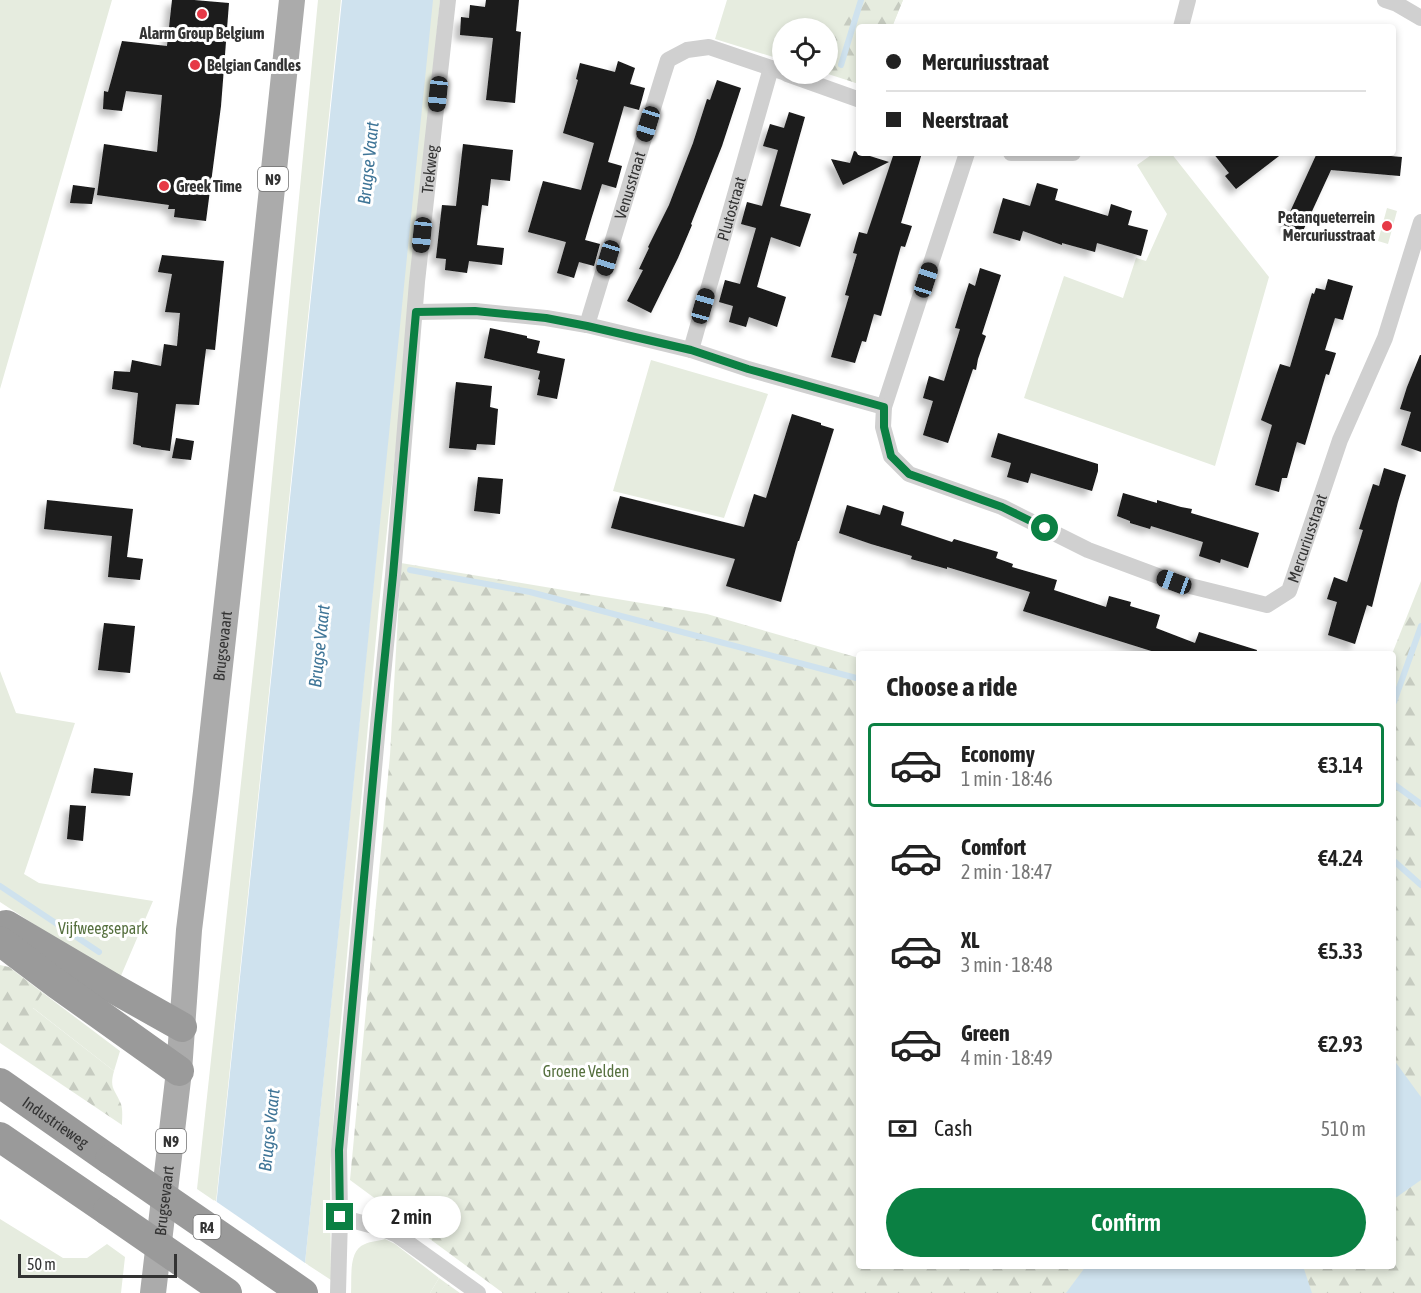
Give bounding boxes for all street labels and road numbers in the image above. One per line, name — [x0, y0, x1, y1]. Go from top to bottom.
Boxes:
street label: Trekweg — [418, 144, 442, 194]
street label: Venusstraat — [611, 149, 649, 221]
road number: N9 — [258, 167, 288, 191]
street label: Plutostraat — [713, 174, 749, 243]
street label: Mercuriusstraat — [1284, 491, 1330, 585]
street label: Brugsevaart — [209, 610, 235, 682]
street label: Industrieweg — [19, 1093, 92, 1152]
road number: N9 — [156, 1129, 186, 1153]
street label: Brugsevaart — [151, 1164, 177, 1237]
road number: R4 — [194, 1215, 220, 1239]

